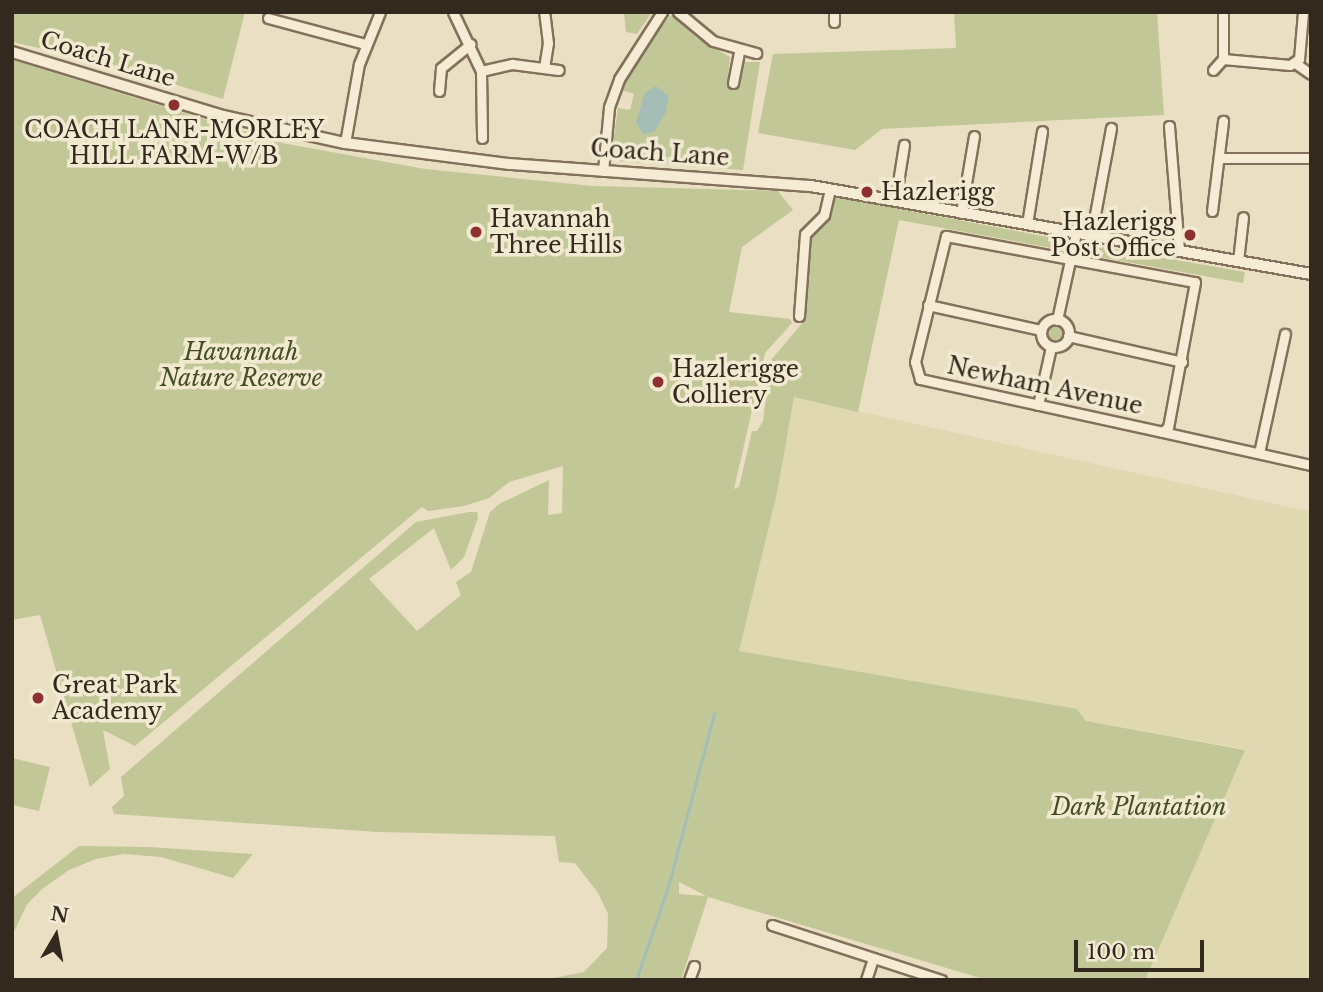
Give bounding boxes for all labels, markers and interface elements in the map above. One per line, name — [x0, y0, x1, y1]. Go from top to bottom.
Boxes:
street label: Coach Lane — [37, 25, 179, 93]
marker: COACH LANE-MORLEY HILL FARM-W/B — [166, 97, 182, 113]
place label: COACH LANE-MORLEY HILL FARM-W/B — [24, 116, 324, 170]
street label: Coach Lane — [589, 134, 731, 172]
place label: Hazlerigg — [881, 178, 995, 206]
marker: Hazlerigg — [859, 184, 875, 200]
place label: Havannah Three Hills — [490, 205, 622, 259]
place label: Hazlerigg Post Office — [1050, 208, 1176, 262]
marker: Havannah Three Hills — [468, 224, 484, 240]
marker: Hazlerigg Post Office — [1182, 227, 1198, 243]
park label: Havannah Nature Reserve — [160, 338, 322, 392]
street label: Newham Avenue — [944, 352, 1146, 420]
place label: Hazlerigge Colliery — [672, 355, 799, 409]
marker: Hazlerigge Colliery — [650, 374, 666, 390]
place label: Great Park Academy — [52, 671, 177, 725]
marker: Great Park Academy — [30, 690, 46, 706]
park label: Dark Plantation — [1052, 793, 1226, 821]
north arrow — [21, 901, 91, 971]
text: N — [49, 902, 71, 928]
scale bar — [1078, 926, 1208, 970]
text: 100 m — [1087, 939, 1155, 965]

